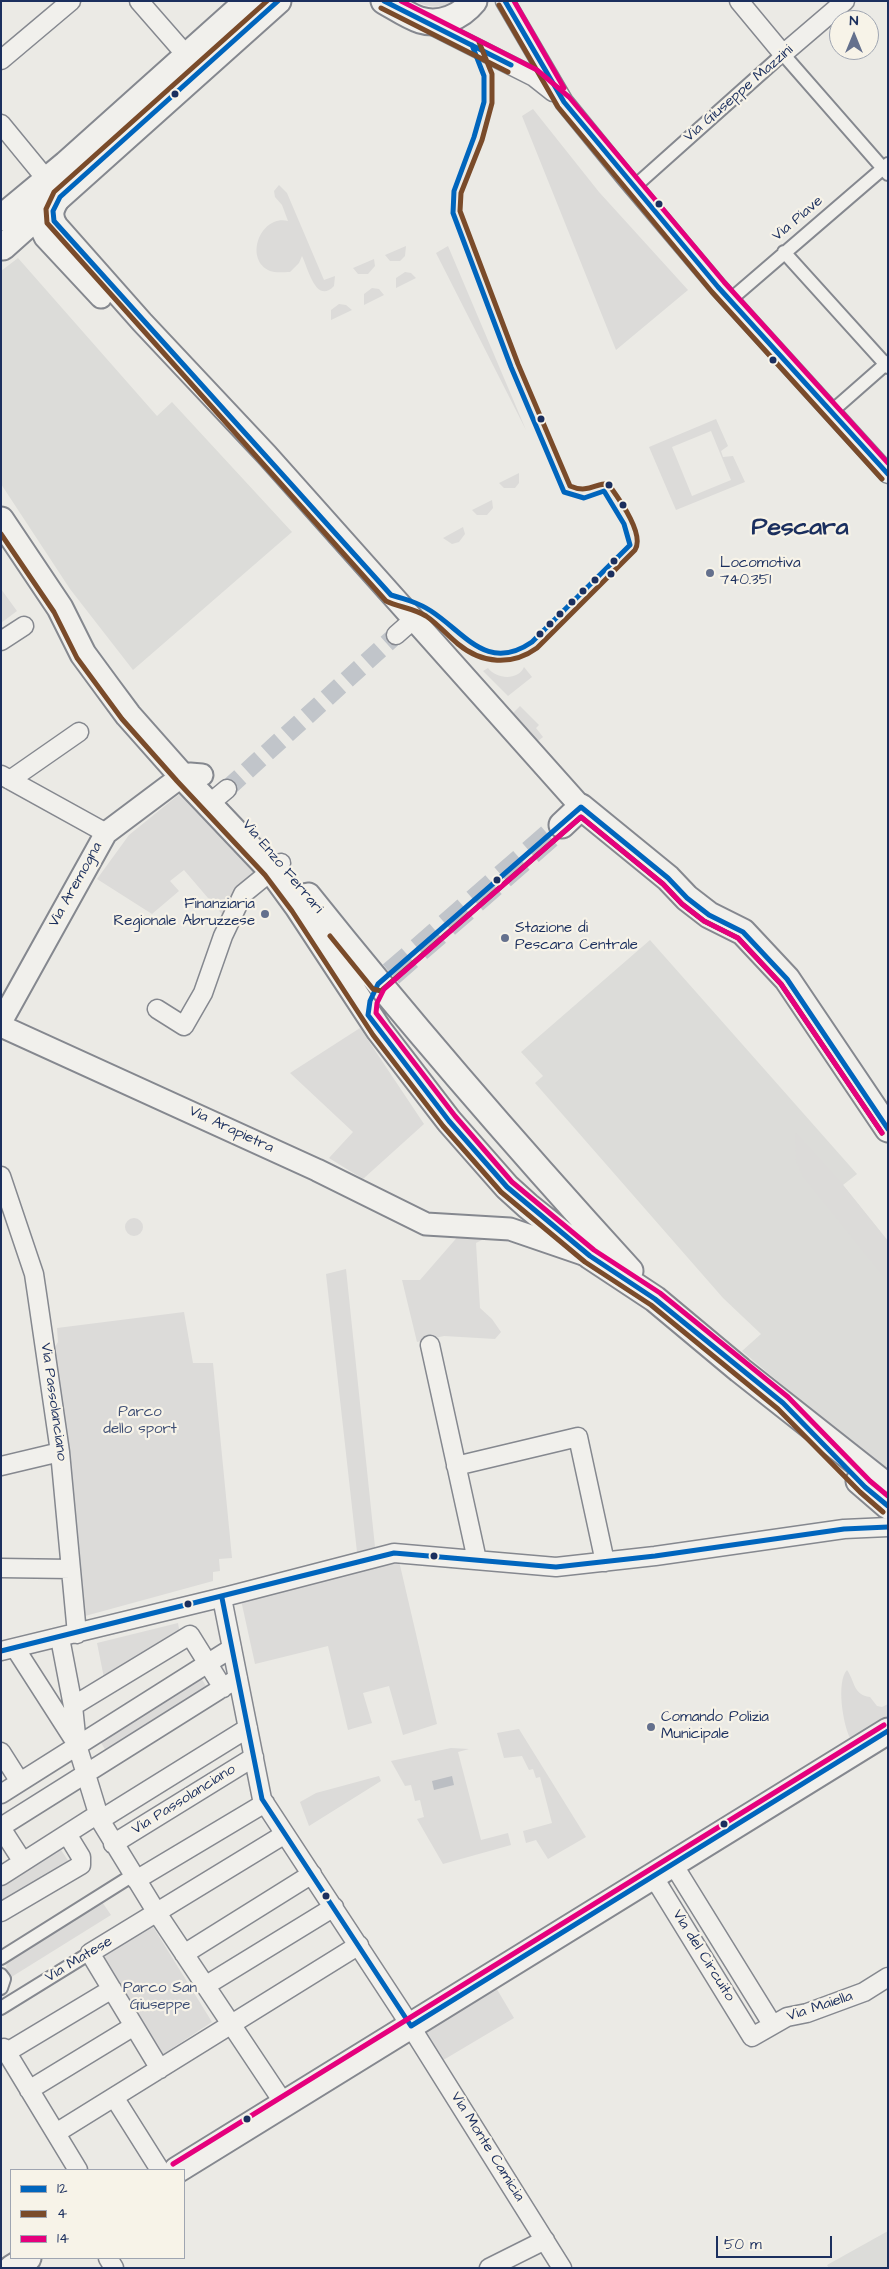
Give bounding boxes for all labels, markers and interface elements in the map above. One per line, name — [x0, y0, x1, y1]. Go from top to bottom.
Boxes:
north arrow — [829, 10, 879, 60]
text: N — [850, 11, 858, 31]
street label: Via Giuseppe Mazzini — [681, 42, 797, 146]
unlabelled marker — [170, 89, 180, 99]
street label: Via Piave — [769, 193, 827, 245]
unlabelled marker — [654, 199, 664, 209]
unlabelled marker — [768, 355, 778, 365]
unlabelled marker — [536, 414, 546, 424]
unlabelled marker — [604, 480, 614, 490]
unlabelled marker — [618, 500, 628, 510]
district label: Pescara — [751, 514, 849, 544]
place label: Locomotiva 740.351 — [720, 555, 801, 590]
unlabelled marker — [609, 556, 619, 566]
marker: Locomotiva 740.351 — [704, 567, 716, 579]
unlabelled marker — [606, 569, 616, 579]
unlabelled marker — [590, 575, 600, 585]
unlabelled marker — [578, 586, 588, 596]
unlabelled marker — [567, 597, 577, 607]
unlabelled marker — [555, 609, 565, 619]
unlabelled marker — [545, 619, 555, 629]
unlabelled marker — [535, 629, 545, 639]
street label: Via Enzo Ferrari — [238, 816, 326, 918]
street label: Via Aremogna — [45, 839, 107, 931]
unlabelled marker — [492, 875, 502, 885]
place label: Finanziaria Regionale Abruzzese — [114, 896, 255, 931]
marker: Finanziaria Regionale Abruzzese — [259, 908, 271, 920]
place label: Stazione di Pescara Centrale — [515, 920, 638, 955]
marker: Stazione di Pescara Centrale — [499, 932, 511, 944]
street label: Via Arapietra — [186, 1103, 276, 1157]
street label: Via Passolanciano — [36, 1342, 70, 1462]
park label: Parco dello sport — [103, 1404, 177, 1439]
unlabelled marker — [429, 1551, 439, 1561]
unlabelled marker — [183, 1599, 193, 1609]
place label: Comando Polizia Municipale — [661, 1709, 769, 1744]
marker: Comando Polizia Municipale — [645, 1721, 657, 1733]
street label: Via Passolanciano — [129, 1761, 239, 1839]
unlabelled marker — [719, 1819, 729, 1829]
unlabelled marker — [321, 1891, 331, 1901]
street label: Via del Circuito — [668, 1907, 738, 2005]
street label: Via Matese — [42, 1933, 116, 1987]
park label: Parco San Giuseppe — [123, 1980, 197, 2015]
street label: Via Maiella — [785, 1988, 855, 2026]
street label: Via Monte Camicia — [446, 2089, 528, 2205]
unlabelled marker — [242, 2114, 252, 2124]
legend — [10, 2169, 185, 2259]
text: 12 — [57, 2178, 68, 2199]
text: 4 — [57, 2203, 67, 2224]
scale bar — [719, 2226, 835, 2258]
text: 14 — [57, 2228, 69, 2249]
text: 50 m — [724, 2234, 762, 2255]

